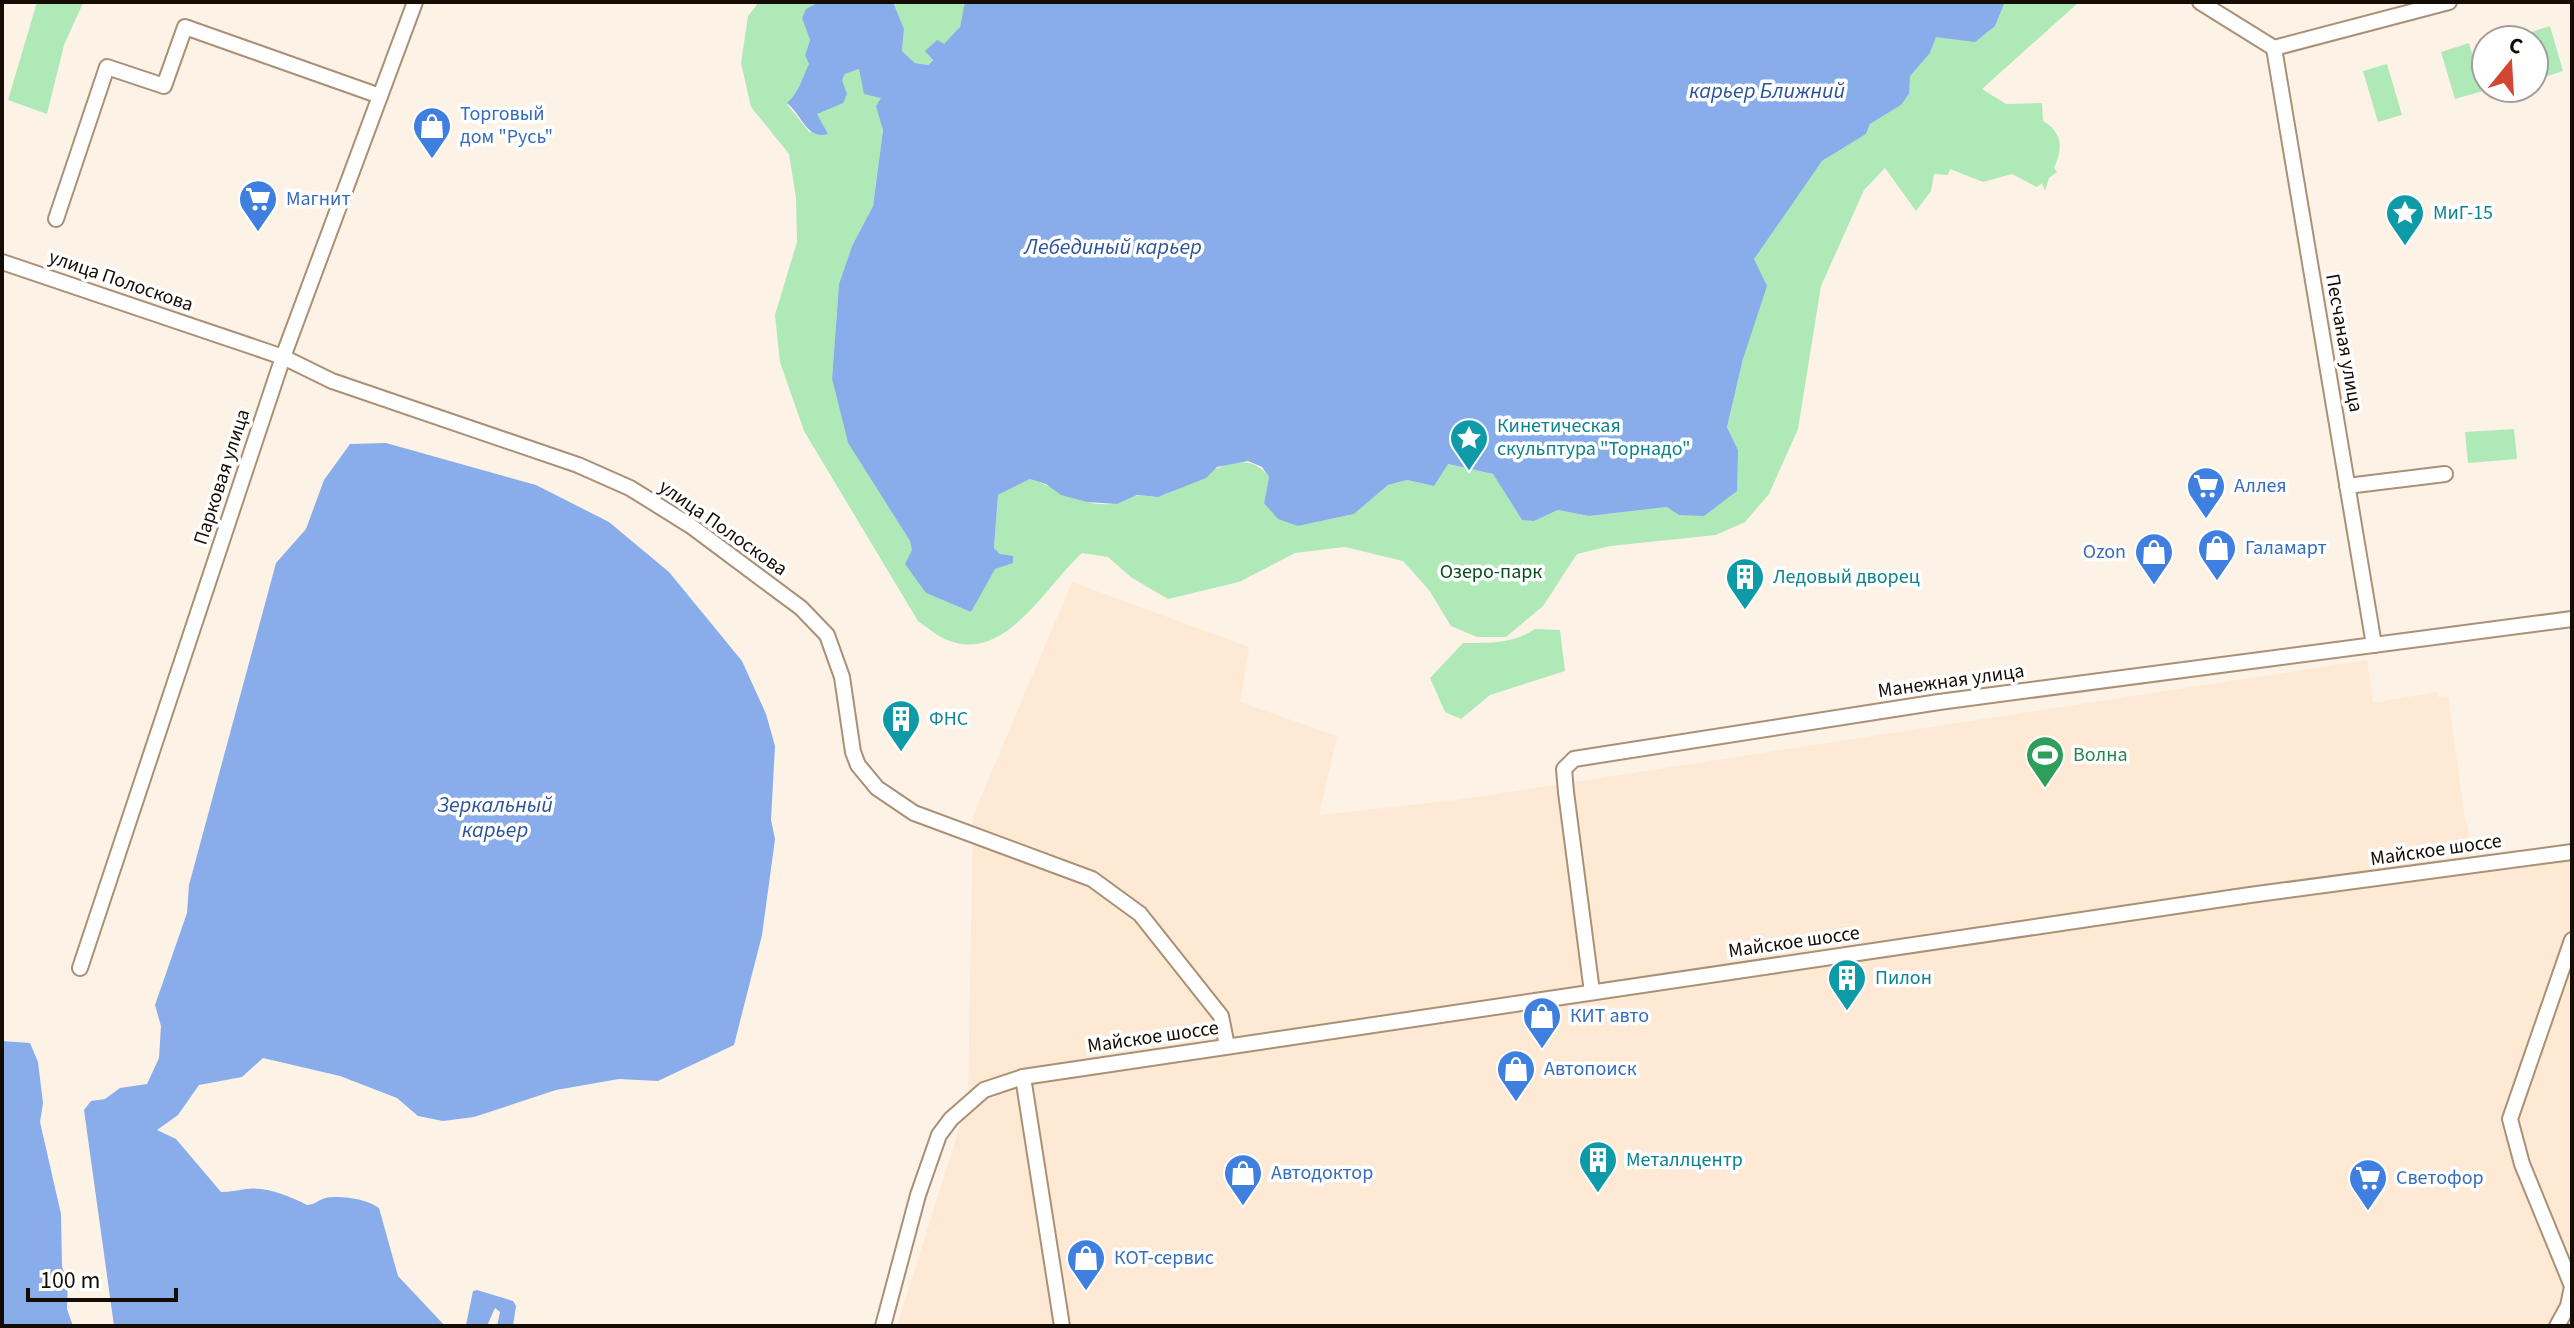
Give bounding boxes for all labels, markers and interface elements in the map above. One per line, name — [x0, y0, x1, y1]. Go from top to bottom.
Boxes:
north arrow — [2470, 24, 2550, 104]
text: С — [2505, 29, 2527, 63]
water label: карьер Ближний — [1689, 75, 1845, 107]
place label: Торговый дом "Русь" — [460, 100, 553, 151]
shop icon: Торговый дом "Русь" — [411, 105, 453, 160]
supermarket icon: Магнит — [237, 178, 279, 233]
place label: Магнит — [286, 185, 351, 213]
place icon: МиГ-15 — [2384, 192, 2426, 247]
place label: МиГ-15 — [2433, 199, 2493, 227]
water label: Лебединый карьер — [1022, 231, 1202, 263]
street label: улица Полоскова — [45, 243, 197, 319]
street label: Песчаная улица — [2318, 272, 2370, 414]
street label: Парковая улица — [187, 405, 257, 549]
place label: Кинетическая скульптура "Торнадо" — [1497, 412, 1691, 463]
place icon: Кинетическая скульптура "Торнадо" — [1448, 417, 1490, 472]
supermarket icon: Аллея — [2185, 465, 2227, 520]
place label: Аллея — [2234, 472, 2287, 500]
street label: улица Полоскова — [653, 473, 793, 583]
shop icon: Галамарт — [2196, 527, 2238, 582]
shop icon: Ozon — [2133, 531, 2175, 586]
place label: Галамарт — [2245, 534, 2327, 562]
place label: Ozon — [2083, 538, 2126, 566]
building icon: Ледовый дворец — [1724, 556, 1766, 611]
park label: Озеро-парк — [1440, 558, 1542, 586]
place label: Ледовый дворец — [1773, 563, 1920, 591]
street label: Манежная улица — [1876, 657, 2026, 705]
building icon: ФНС — [880, 698, 922, 753]
place label: ФНС — [929, 705, 968, 733]
sports icon: Волна — [2024, 734, 2066, 789]
place label: Волна — [2073, 741, 2128, 769]
water label: Зеркальный карьер — [437, 789, 553, 846]
street label: Майское шоссе — [2368, 827, 2504, 873]
street label: Майское шоссе — [1726, 919, 1862, 965]
building icon: Пилон — [1826, 957, 1868, 1012]
place label: Пилон — [1875, 964, 1932, 992]
shop icon: КИТ авто — [1521, 995, 1563, 1050]
place label: КИТ авто — [1570, 1002, 1649, 1030]
street label: Майское шоссе — [1085, 1014, 1221, 1060]
shop icon: Автопоиск — [1495, 1048, 1537, 1103]
place label: Автопоиск — [1544, 1055, 1637, 1083]
building icon: Металлцентр — [1577, 1139, 1619, 1194]
place label: Металлцентр — [1626, 1146, 1743, 1174]
shop icon: Автодоктор — [1222, 1152, 1264, 1207]
supermarket icon: Светофор — [2347, 1157, 2389, 1212]
place label: Автодоктор — [1271, 1159, 1373, 1187]
place label: Светофор — [2396, 1164, 2484, 1192]
shop icon: КОТ-сервис — [1065, 1237, 1107, 1292]
place label: КОТ-сервис — [1114, 1244, 1214, 1272]
scale bar — [28, 1252, 176, 1302]
text: 100 m — [40, 1263, 100, 1298]

